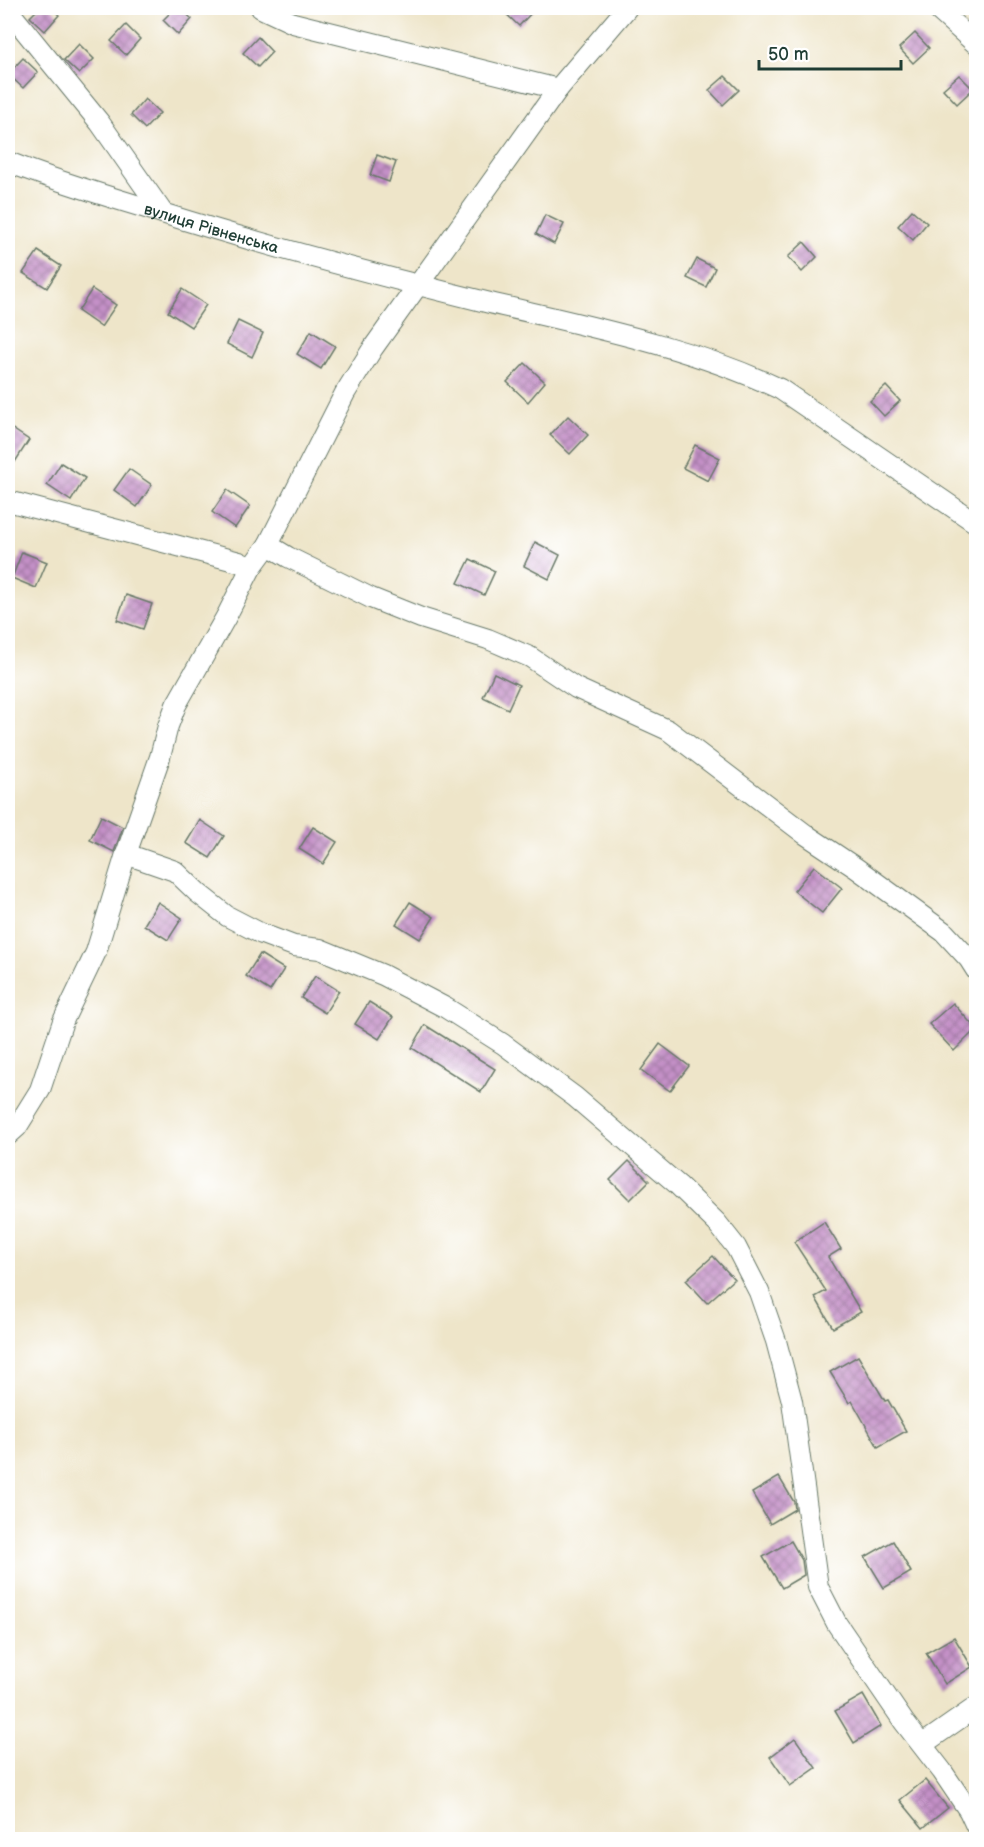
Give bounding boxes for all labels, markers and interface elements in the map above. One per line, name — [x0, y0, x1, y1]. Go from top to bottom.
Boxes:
scale bar — [759, 33, 902, 71]
text: 50 m — [768, 44, 809, 65]
street label: вулиця Рівненська — [142, 200, 281, 258]

